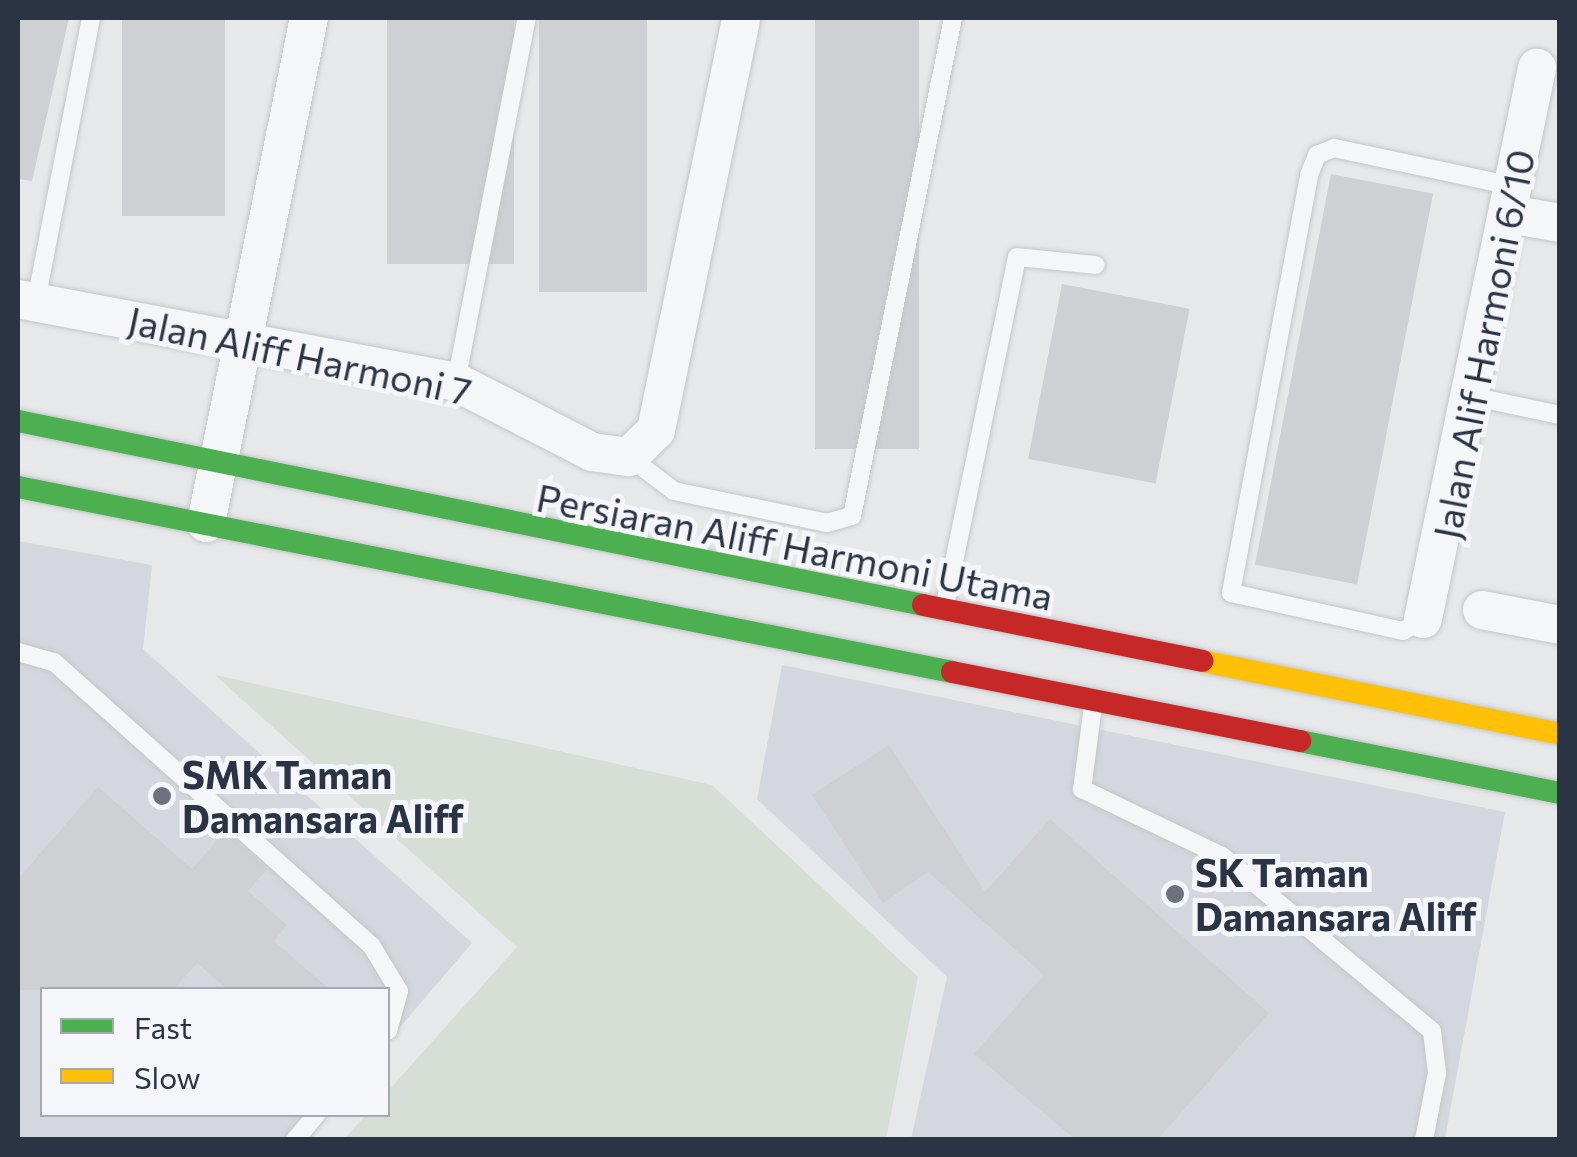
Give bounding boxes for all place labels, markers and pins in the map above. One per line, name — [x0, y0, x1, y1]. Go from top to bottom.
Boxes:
place label: SMK Taman Damansara Aliff — [182, 751, 464, 841]
marker: SMK Taman Damansara Aliff — [151, 785, 173, 807]
place label: SK Taman Damansara Aliff — [1195, 849, 1477, 938]
marker: SK Taman Damansara Aliff — [1164, 883, 1186, 905]

